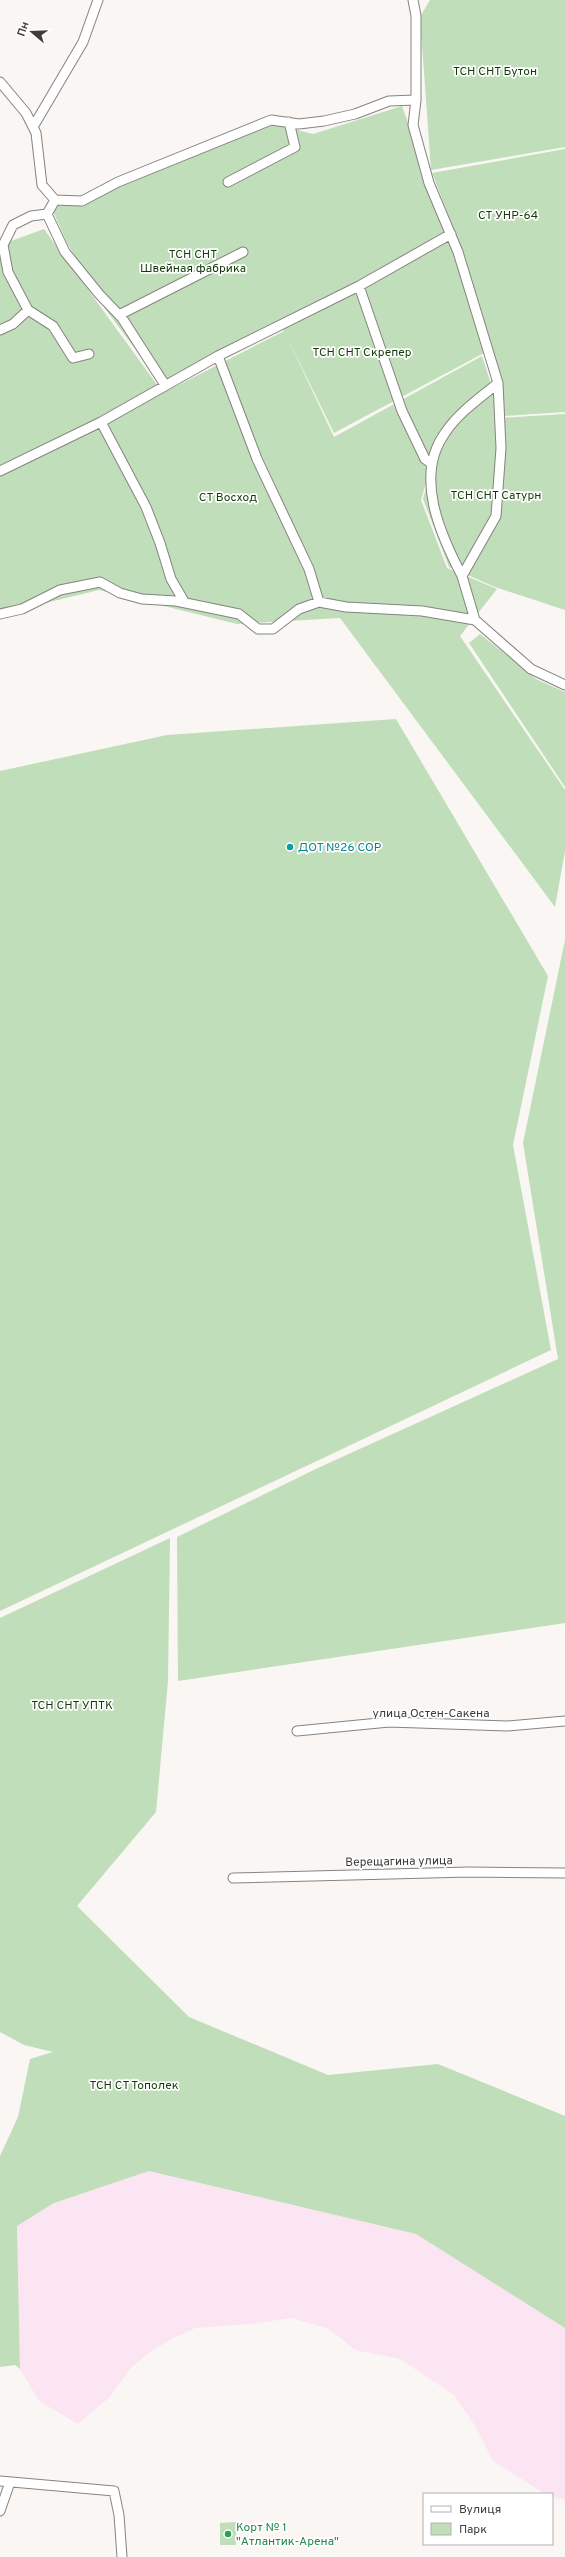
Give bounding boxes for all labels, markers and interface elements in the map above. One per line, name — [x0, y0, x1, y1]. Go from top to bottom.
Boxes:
north arrow — [12, 12, 52, 52]
text: Пн — [14, 20, 33, 38]
park label: ТСН СНТ Бутон — [453, 64, 537, 80]
park label: СТ УНР-64 — [478, 208, 538, 224]
park label: ТСН СНТ Швейная фабрика — [140, 247, 246, 277]
park label: ТСН СНТ Скрепер — [312, 345, 412, 361]
park label: ТСН СНТ Сатурн — [451, 488, 541, 504]
park label: СТ Восход — [199, 490, 257, 506]
place label: ДОТ №26 СОР — [298, 840, 382, 856]
marker: ДОТ №26 СОР — [285, 842, 295, 852]
park label: ТСН СНТ УПТК — [31, 1698, 113, 1714]
street label: улица Остен-Сакена — [373, 1706, 489, 1722]
street label: Верещагина улица — [345, 1853, 453, 1871]
park label: ТСН СТ Тополек — [89, 2078, 179, 2094]
legend — [423, 2493, 553, 2545]
text: Вулиця — [459, 2502, 501, 2518]
place label: Корт № 1 "Атлантик-Арена" — [236, 2520, 339, 2550]
text: Парк — [459, 2522, 487, 2538]
marker: Корт № 1 "Атлантик-Арена" — [223, 2529, 233, 2539]

